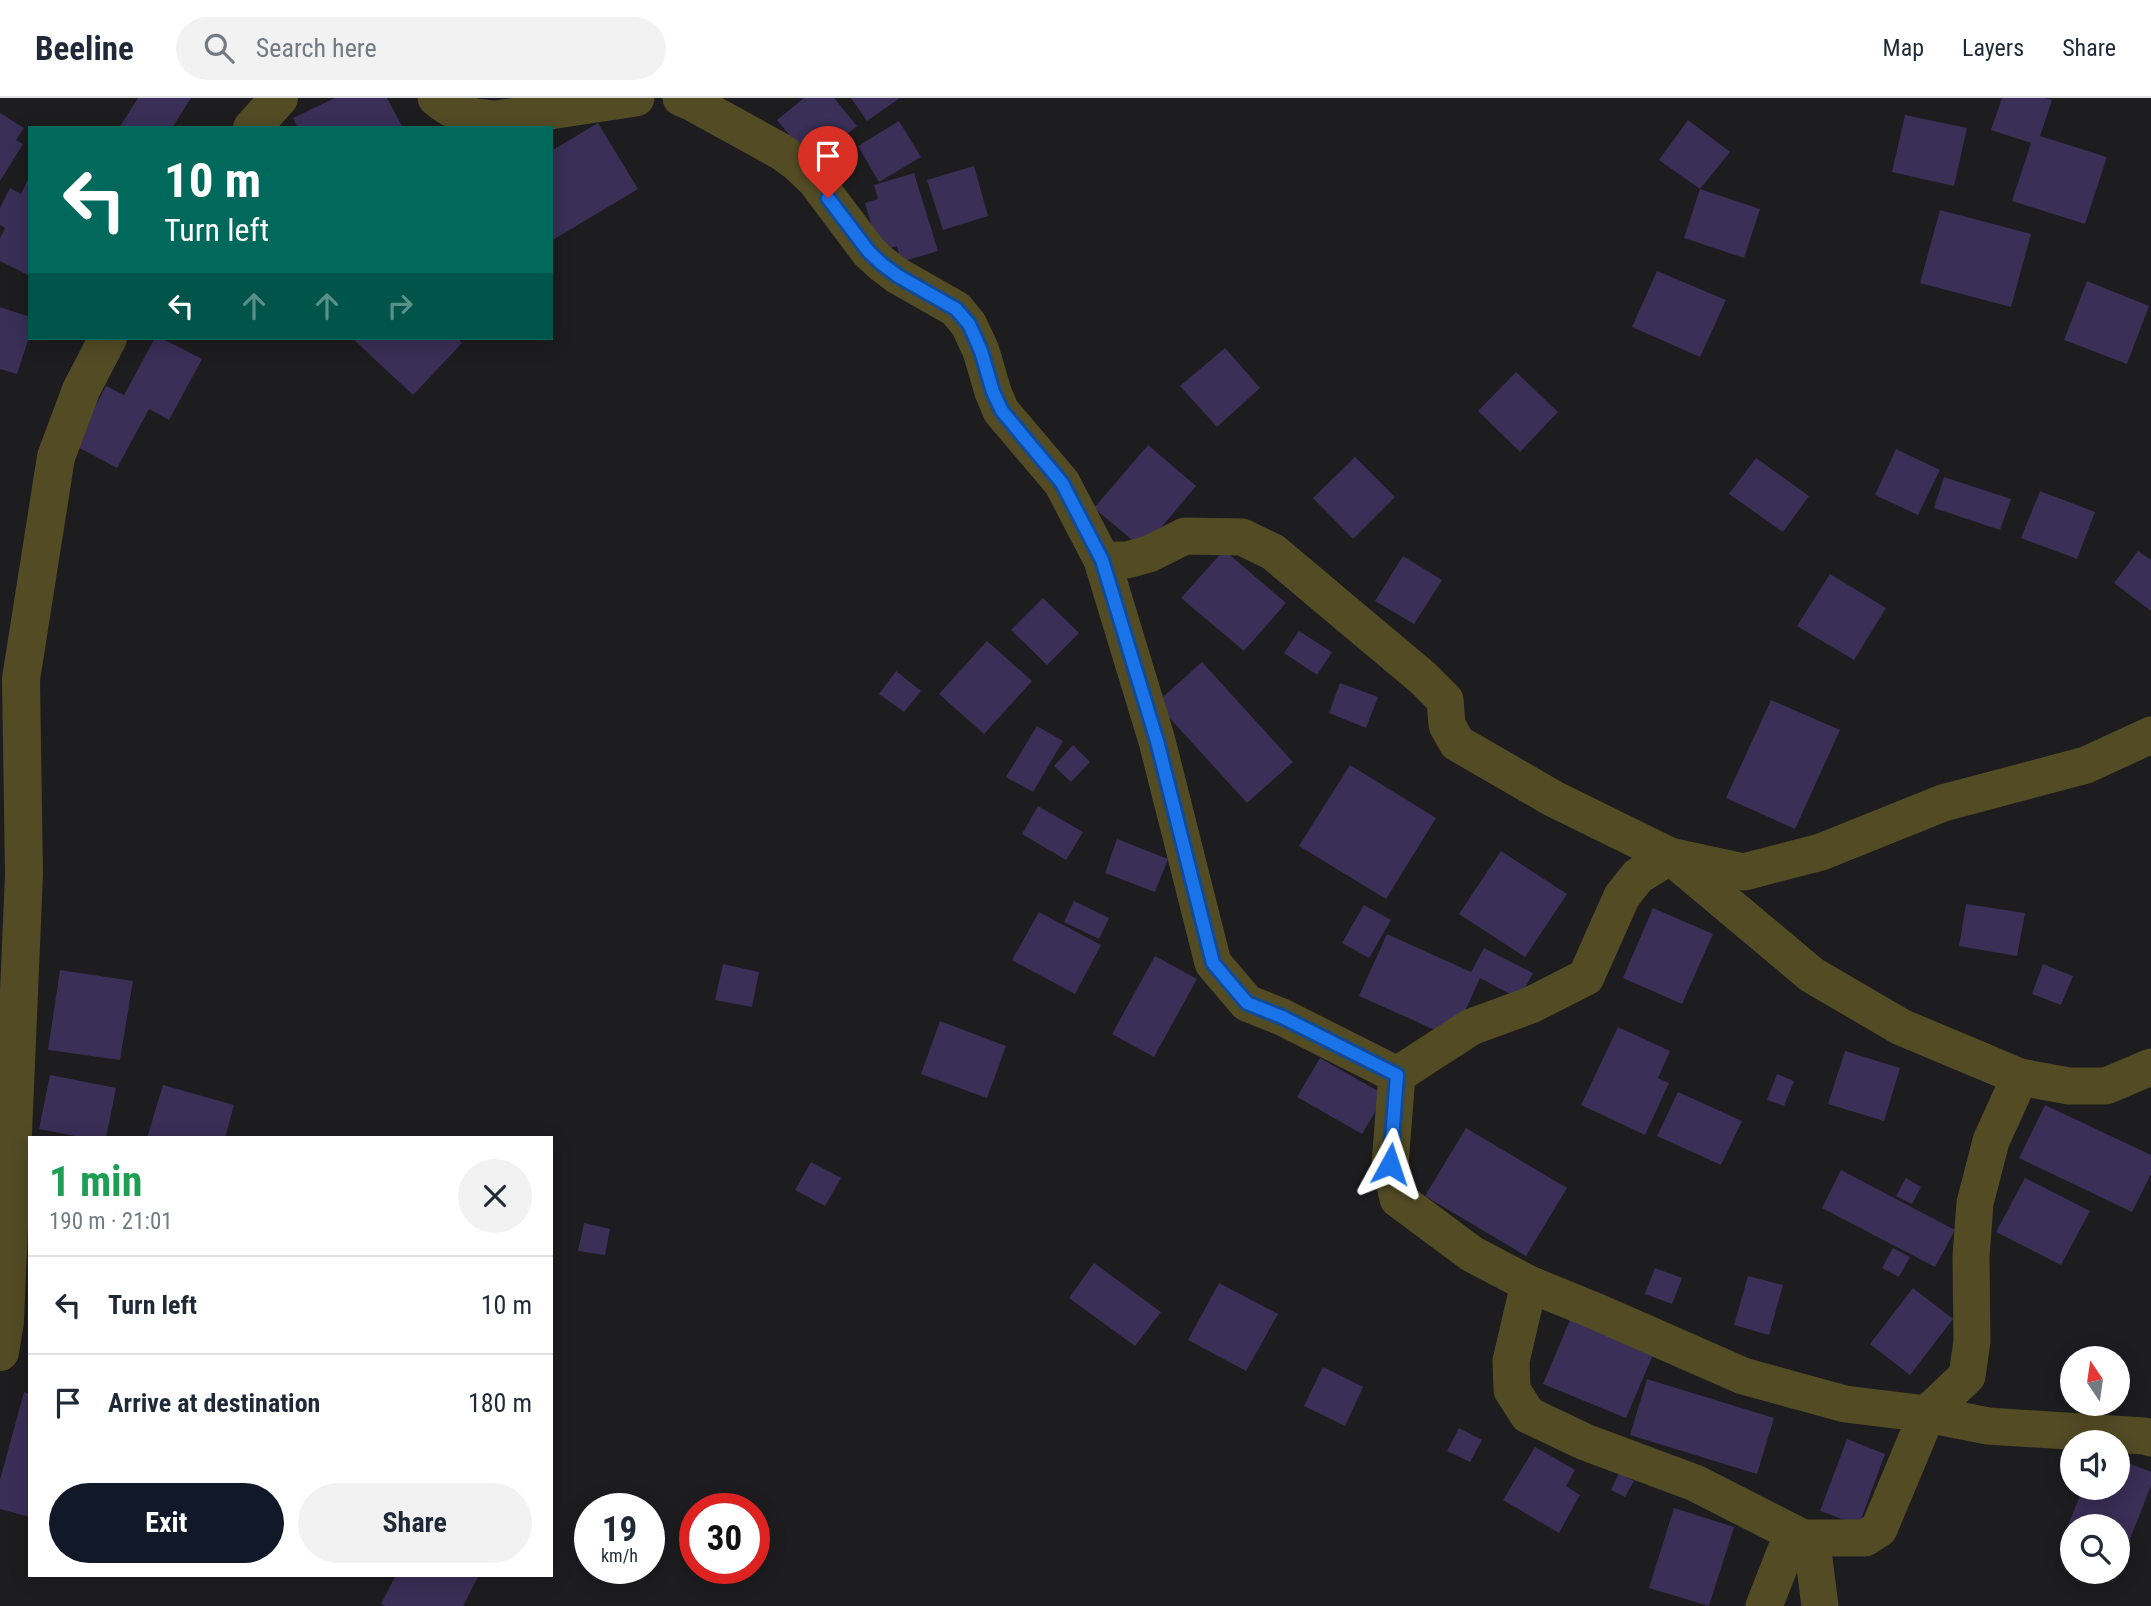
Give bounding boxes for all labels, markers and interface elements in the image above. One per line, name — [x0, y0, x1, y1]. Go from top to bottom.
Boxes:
search box — [176, 17, 666, 80]
text: Beeline — [35, 29, 134, 68]
icon: search — [200, 29, 238, 67]
text: Search here — [256, 33, 377, 63]
text: Map — [1883, 34, 1924, 62]
text: Layers — [1962, 34, 2024, 62]
text: Share — [2062, 34, 2116, 62]
pin — [798, 126, 858, 198]
icon: arrive — [809, 137, 847, 175]
text: 10 m — [164, 152, 261, 209]
icon: left — [49, 154, 140, 245]
text: Turn left — [164, 211, 269, 249]
icon: left — [162, 287, 200, 325]
icon: ahead — [235, 287, 273, 325]
icon: ahead — [308, 287, 346, 325]
icon: right — [381, 287, 419, 325]
position arrow — [1353, 1127, 1427, 1201]
text: 1 min — [49, 1157, 142, 1206]
button: close — [458, 1159, 532, 1233]
text: 190 m · 21:01 — [49, 1208, 173, 1235]
icon: left — [49, 1286, 87, 1324]
text: Turn left — [108, 1290, 197, 1320]
text: 10 m — [481, 1290, 532, 1320]
north arrow — [2060, 1346, 2130, 1416]
map controls — [2060, 1346, 2130, 1584]
icon: arrive — [49, 1384, 87, 1422]
text: Arrive at destination — [108, 1388, 320, 1418]
text: 180 m — [468, 1388, 532, 1418]
button: sound — [2060, 1430, 2130, 1500]
button: Exit — [49, 1483, 284, 1563]
button: Share — [298, 1483, 532, 1563]
speed limit sign: 30 — [679, 1493, 770, 1584]
text: 19 — [602, 1509, 637, 1550]
button: search — [2060, 1514, 2130, 1584]
text: km/h — [601, 1545, 638, 1566]

